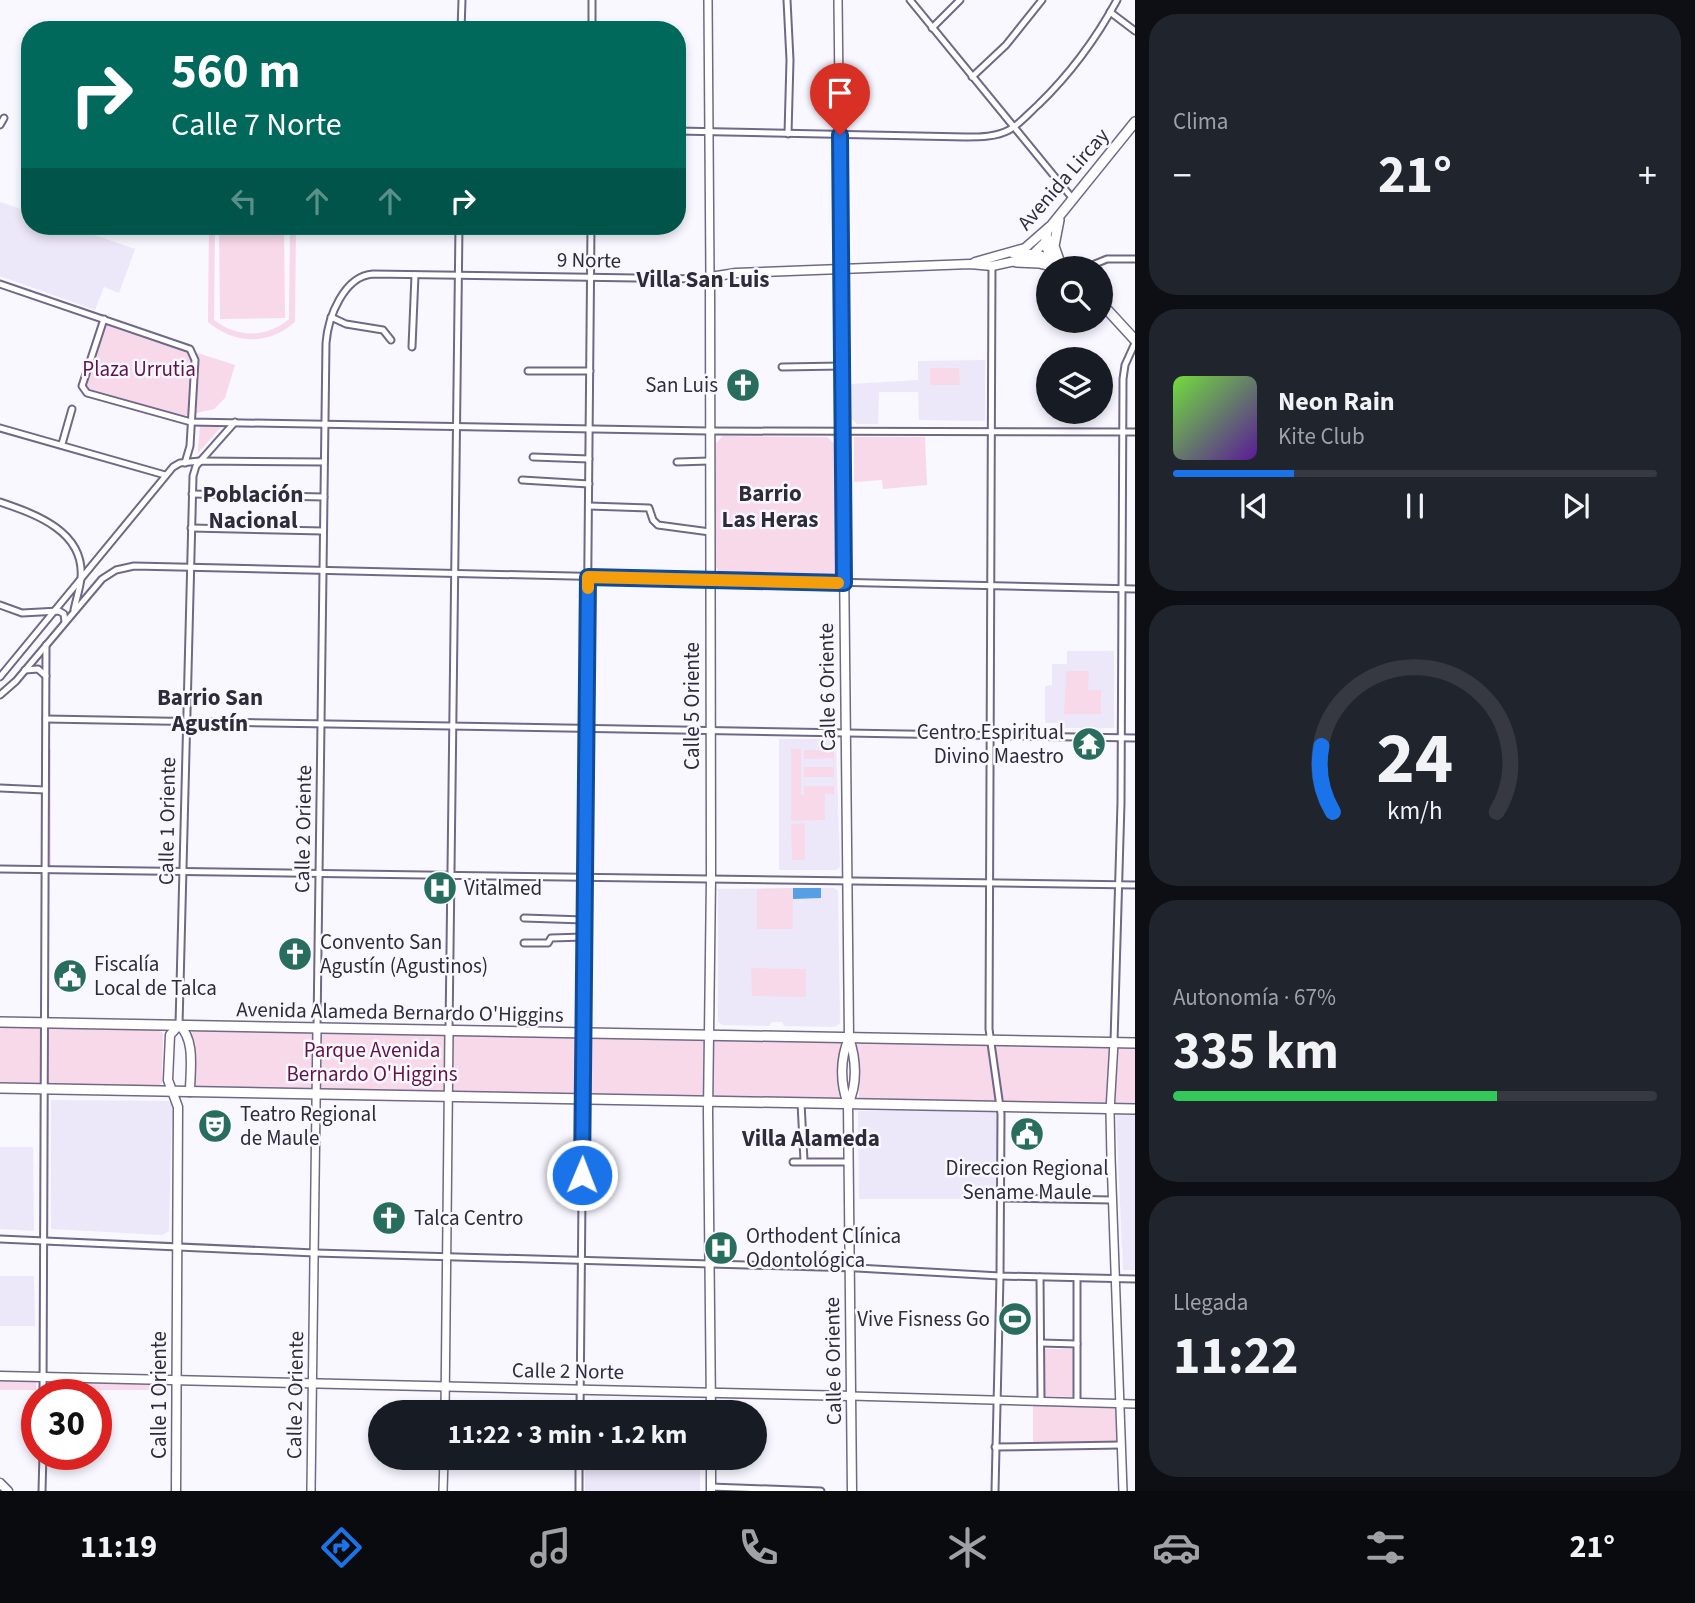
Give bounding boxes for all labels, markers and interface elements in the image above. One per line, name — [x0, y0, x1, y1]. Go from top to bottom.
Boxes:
text: 560 m — [171, 37, 300, 107]
icon: right — [56, 49, 147, 140]
pin — [810, 63, 870, 135]
icon: arrive — [821, 74, 859, 112]
text: Calle 7 Norte — [171, 102, 342, 148]
text: Clima — [1173, 105, 1228, 138]
street label: Avenida Lircay — [1010, 121, 1116, 237]
text: 21° — [1378, 139, 1452, 213]
text: − — [1173, 149, 1192, 203]
text: + — [1638, 149, 1657, 203]
icon: left — [225, 182, 263, 220]
icon: ahead — [298, 182, 336, 220]
icon: ahead — [371, 182, 409, 220]
icon: right — [444, 182, 482, 220]
street label: 9 Norte — [557, 244, 621, 276]
map controls — [1036, 256, 1113, 424]
button: search — [1036, 256, 1113, 333]
district label: Villa San Luis — [636, 263, 769, 296]
button: layers — [1036, 347, 1113, 424]
park label: Plaza Urrutia — [82, 354, 196, 384]
church icon: San Luis — [724, 366, 762, 404]
place label: San Luis — [645, 370, 718, 400]
text: Neon Rain — [1278, 383, 1395, 420]
text: Kite Club — [1278, 420, 1365, 453]
district label: Barrio Las Heras — [721, 477, 819, 536]
district label: Población Nacional — [203, 478, 303, 537]
icon: previous — [1235, 487, 1273, 525]
icon: pause — [1396, 487, 1434, 525]
icon: next — [1557, 487, 1595, 525]
street label: Calle 6 Oriente — [811, 623, 843, 751]
street label: Calle 5 Oriente — [677, 642, 707, 770]
district label: Barrio San Agustín — [157, 681, 263, 740]
text: 24 — [1377, 707, 1453, 811]
place label: Centro Espiritual Divino Maestro — [917, 717, 1064, 771]
temple icon: Centro Espiritual Divino Maestro — [1070, 725, 1108, 763]
street label: Calle 1 Oriente — [151, 757, 183, 885]
street label: Calle 2 Oriente — [287, 765, 319, 893]
text: km/h — [1387, 792, 1443, 828]
hospital icon: Vitalmed — [421, 869, 459, 907]
place label: Vitalmed — [464, 873, 542, 903]
place label: Convento San Agustín (Agustinos) — [320, 927, 488, 981]
church icon: Convento San Agustín (Agustinos) — [276, 935, 314, 973]
place label: Fiscalía Local de Talca — [94, 949, 217, 1003]
public building icon: Fiscalía Local de Talca — [51, 957, 89, 995]
text: Autonomía · 67% — [1173, 981, 1336, 1014]
street label: Avenida Alameda Bernardo O'Higgins — [236, 994, 564, 1030]
text: 335 km — [1173, 1015, 1339, 1089]
park label: Parque Avenida Bernardo O'Higgins — [286, 1035, 458, 1089]
place label: Teatro Regional de Maule — [240, 1099, 377, 1153]
theatre icon: Teatro Regional de Maule — [196, 1107, 234, 1145]
public building icon: Direccion Regional Sename Maule — [1008, 1115, 1046, 1153]
district label: Villa Alameda — [741, 1122, 880, 1155]
position arrow — [545, 1138, 619, 1212]
place label: Direccion Regional Sename Maule — [945, 1153, 1109, 1207]
church icon: Talca Centro — [370, 1199, 408, 1237]
place label: Talca Centro — [414, 1203, 523, 1233]
place label: Orthodent Clínica Odontológica — [746, 1221, 901, 1275]
hospital icon: Orthodent Clínica Odontológica — [702, 1229, 740, 1267]
text: Llegada — [1173, 1286, 1248, 1319]
street label: Calle 6 Oriente — [817, 1297, 849, 1425]
sports icon: Vive Fisness Go — [996, 1300, 1034, 1338]
place label: Vive Fisness Go — [857, 1304, 990, 1334]
text: 11:22 — [1173, 1320, 1298, 1394]
street label: Calle 1 Oriente — [144, 1331, 174, 1459]
street label: Calle 2 Oriente — [279, 1331, 311, 1459]
street label: Calle 2 Norte — [512, 1355, 624, 1387]
speed limit sign: 30 — [21, 1379, 112, 1470]
text: 11:22 · 3 min · 1.2 km — [448, 1416, 687, 1453]
icon: directions — [317, 1523, 366, 1572]
icon: music — [526, 1523, 575, 1572]
icon: phone — [734, 1523, 783, 1572]
icon: climate — [943, 1523, 992, 1572]
icon: car — [1152, 1523, 1201, 1572]
icon: filters — [1361, 1523, 1410, 1572]
text: 11:19 — [80, 1524, 157, 1570]
text: 21° — [1570, 1524, 1615, 1570]

